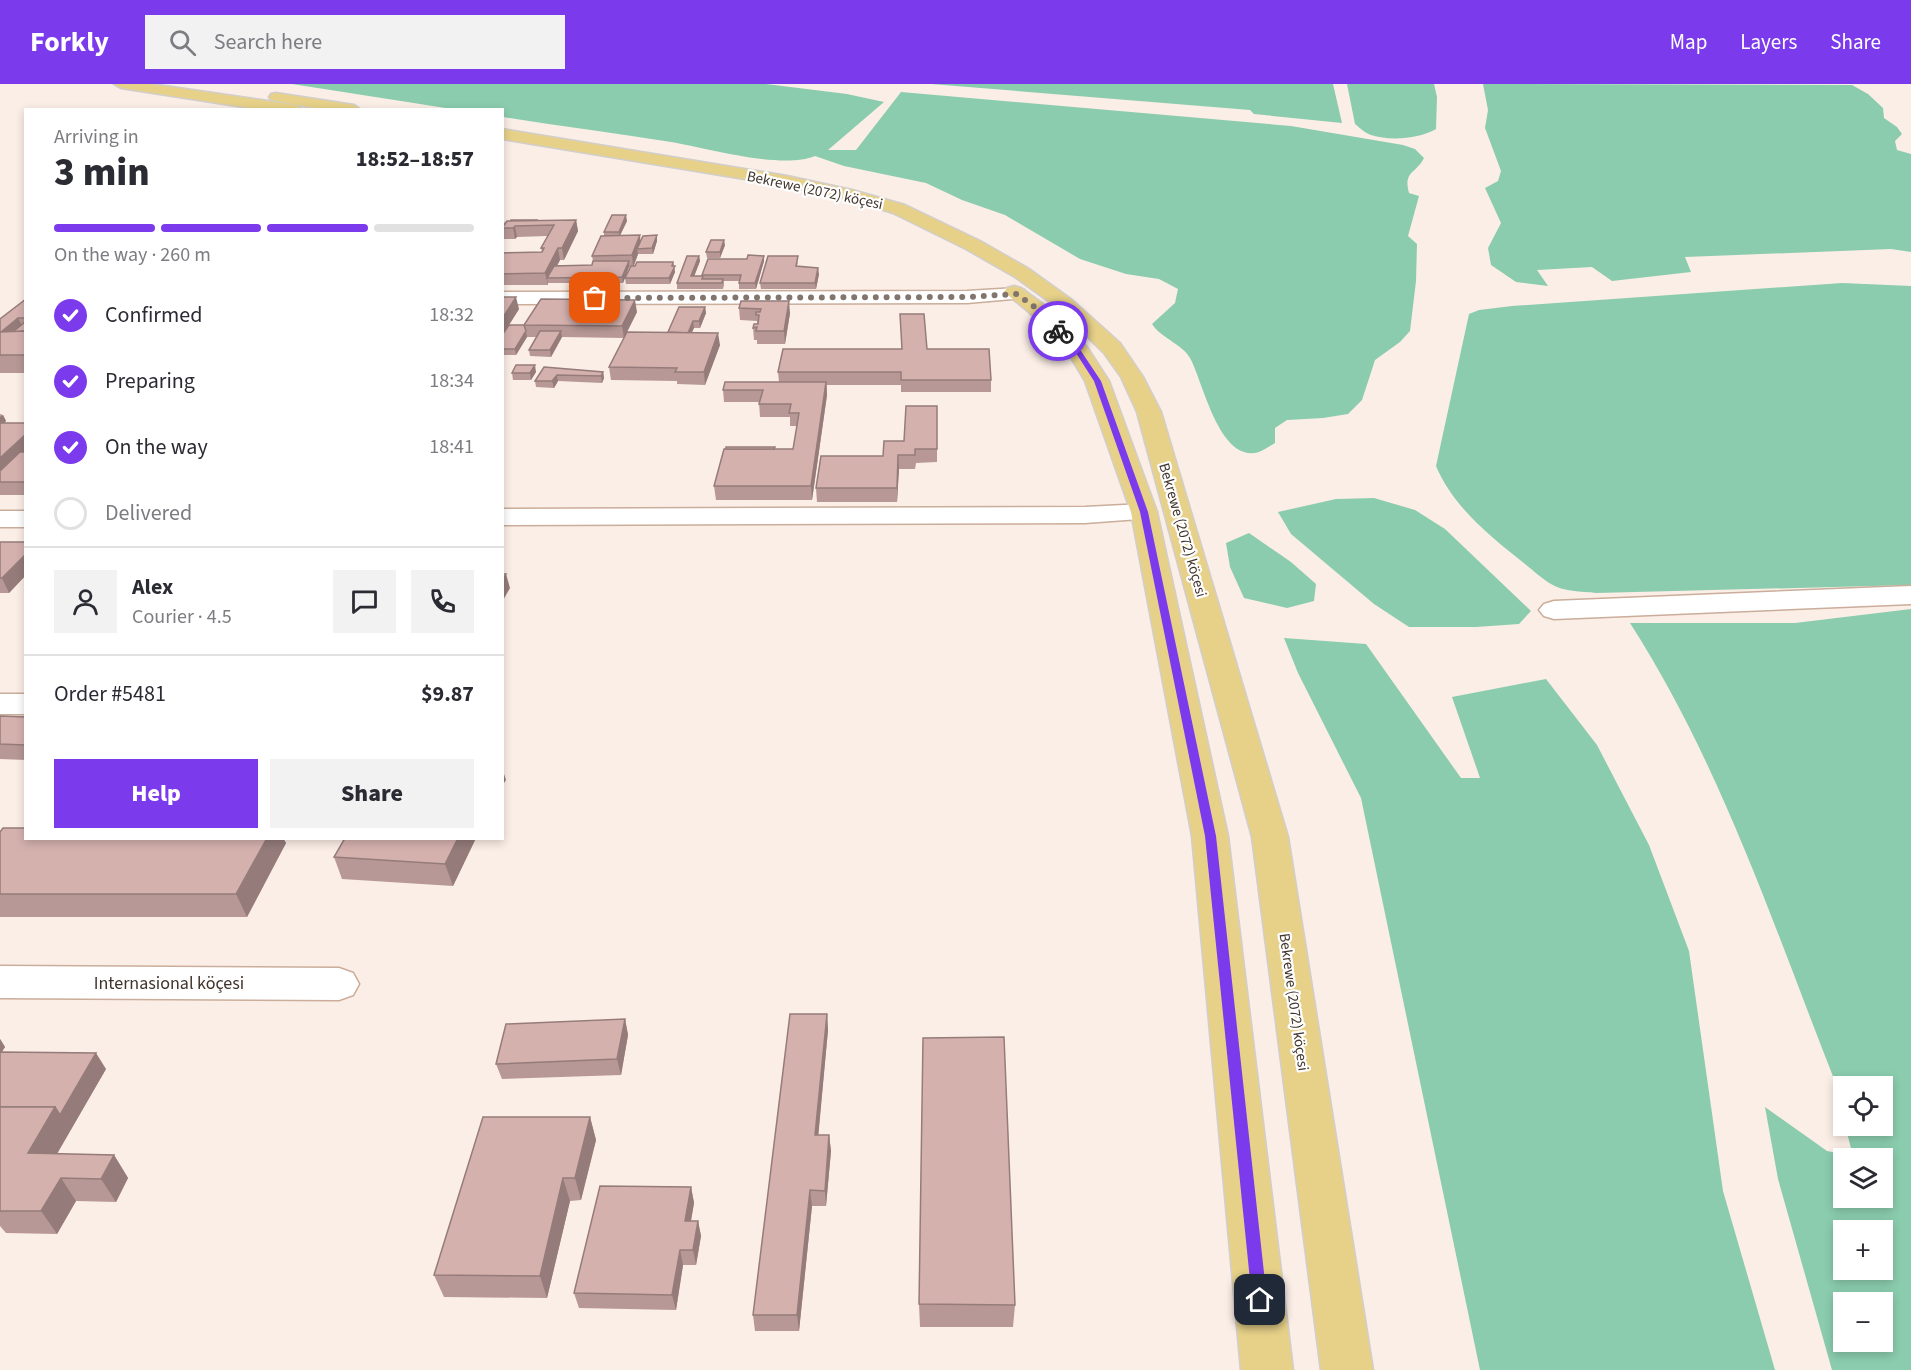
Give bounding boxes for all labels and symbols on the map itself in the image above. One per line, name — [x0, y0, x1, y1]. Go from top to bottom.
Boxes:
street label: Bekrewe (2072) köçesi — [745, 166, 885, 215]
pin — [569, 272, 620, 323]
courier — [1028, 301, 1088, 361]
street label: Bekrewe (2072) köçesi — [1153, 461, 1212, 600]
street label: Bekrewe (2072) köçesi — [1273, 932, 1314, 1072]
street label: Internasional köçesi — [94, 971, 244, 996]
pin — [1234, 1274, 1285, 1325]

